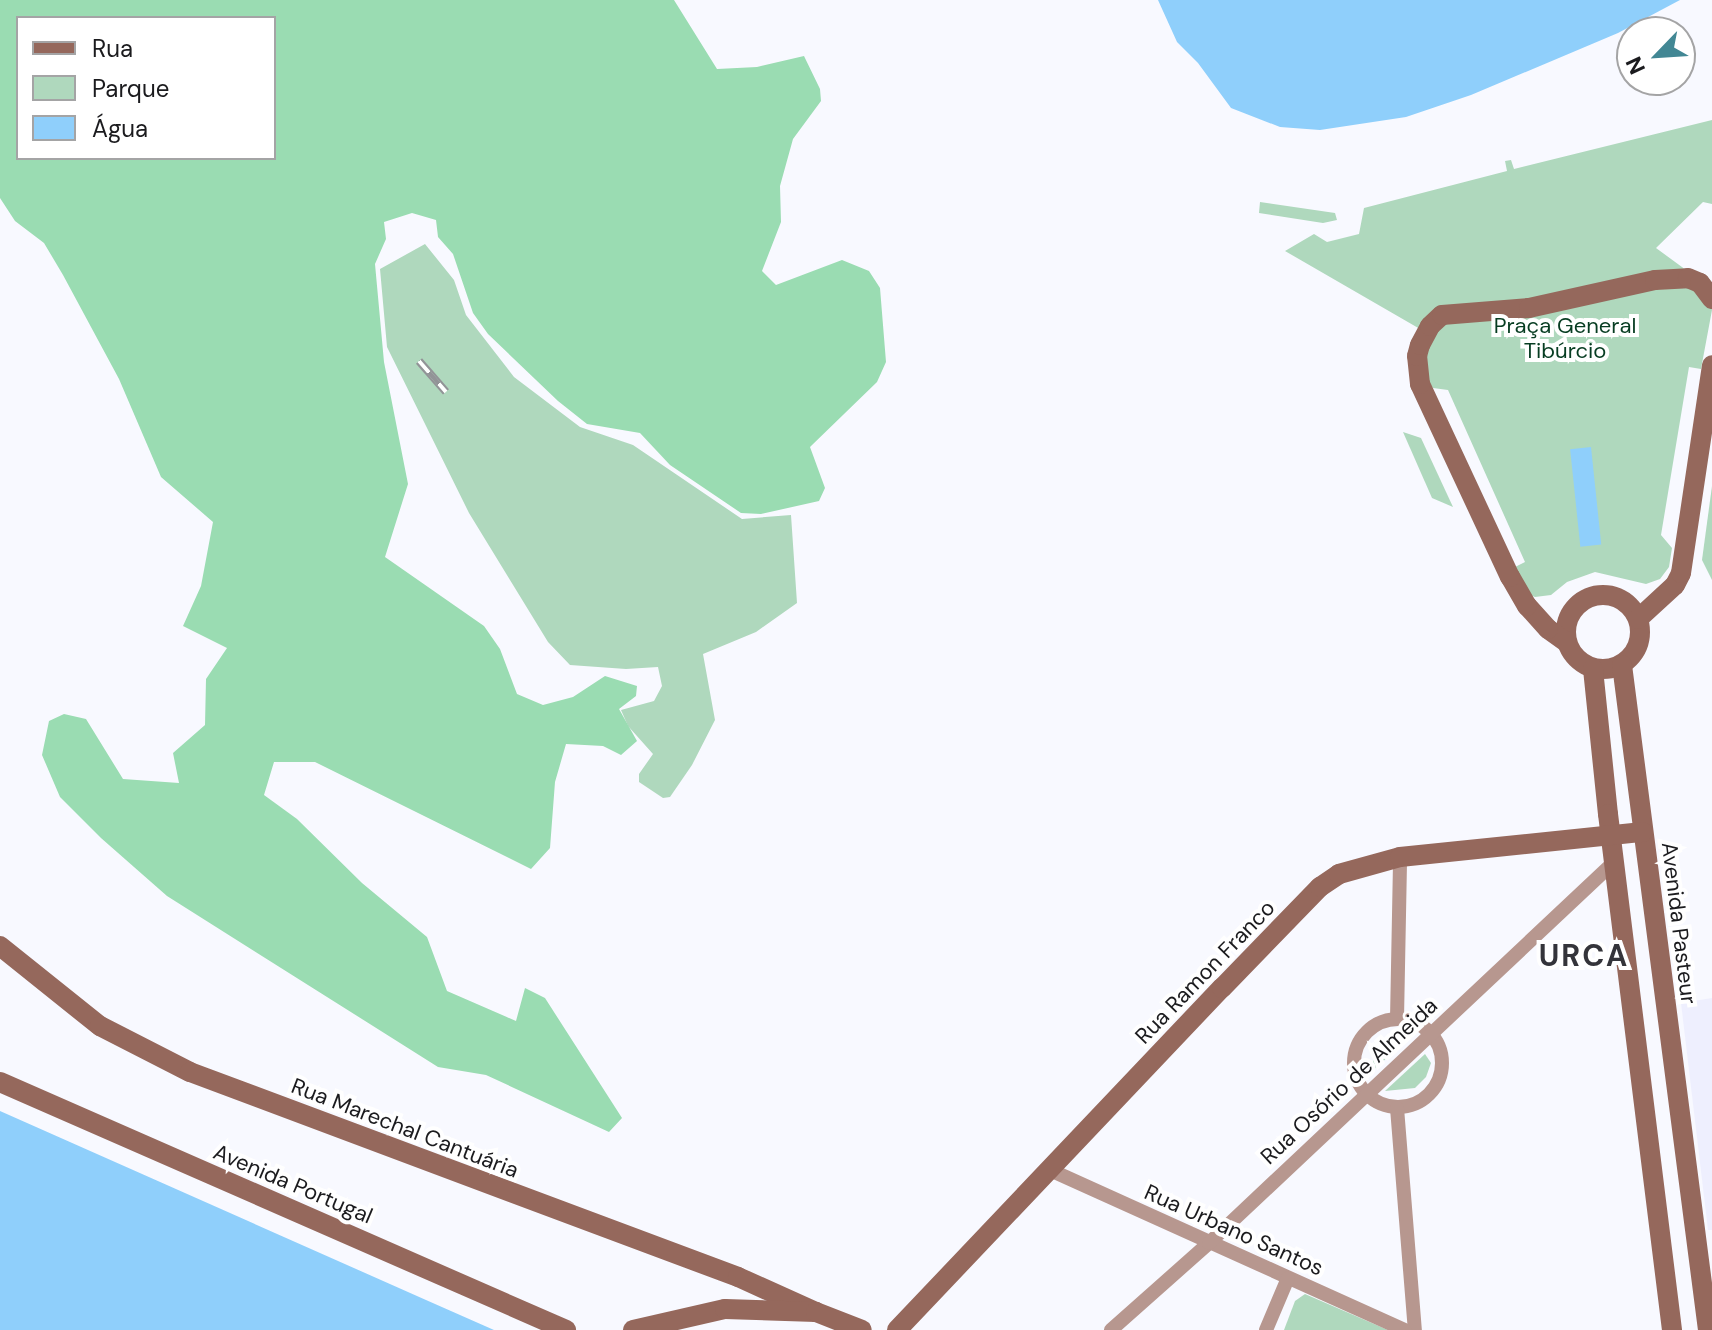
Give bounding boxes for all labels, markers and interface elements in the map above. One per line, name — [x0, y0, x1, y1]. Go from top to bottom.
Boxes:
legend — [16, 16, 276, 160]
north arrow — [1616, 16, 1696, 96]
text: Rua — [92, 33, 133, 64]
text: N — [1619, 52, 1652, 79]
text: Parque — [92, 73, 169, 104]
text: Água — [92, 113, 148, 144]
park label: Praça General Tibúrcio — [1494, 312, 1636, 364]
street label: Avenida Pasteur — [1656, 841, 1702, 1005]
street label: Rua Ramon Franco — [1130, 895, 1280, 1049]
district label: URCA — [1539, 938, 1629, 974]
street label: Rua Osório de Almeida — [1255, 992, 1443, 1170]
street label: Rua Marechal Cantuária — [288, 1072, 522, 1184]
street label: Avenida Portugal — [209, 1139, 377, 1229]
street label: Rua Urbano Santos — [1140, 1179, 1328, 1281]

